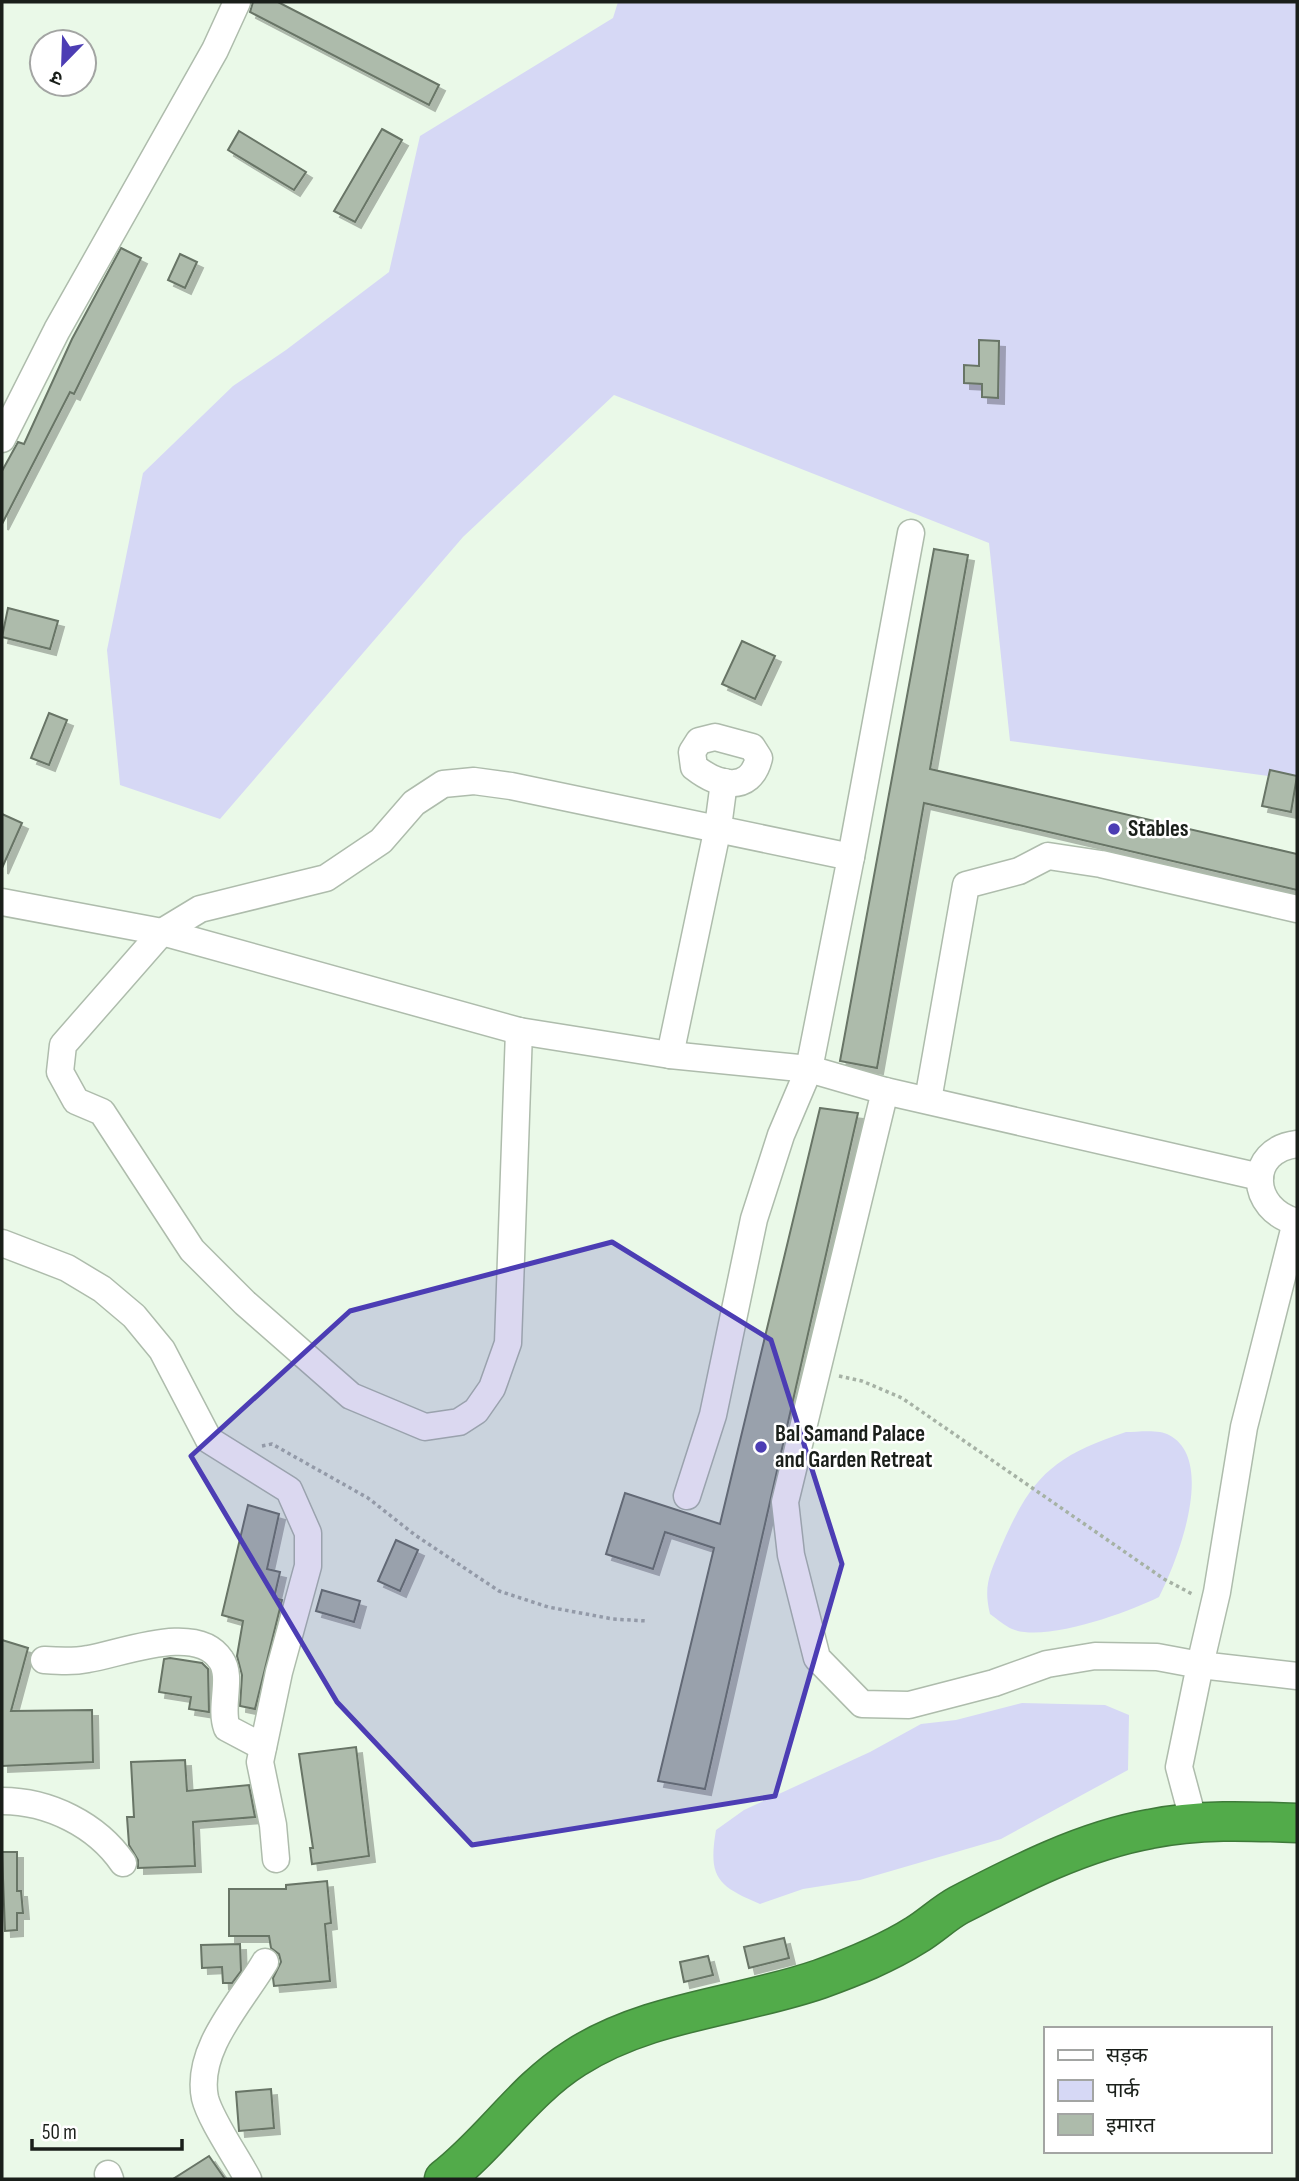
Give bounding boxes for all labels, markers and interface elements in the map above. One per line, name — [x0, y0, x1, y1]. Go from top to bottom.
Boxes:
north arrow — [28, 28, 98, 98]
text: उ — [47, 64, 67, 90]
place label: Stables — [1128, 815, 1189, 843]
marker: Stables — [1106, 821, 1122, 837]
place label: Bal Samand Palace and Garden Retreat — [775, 1420, 933, 1474]
marker: Bal Samand Palace and Garden Retreat — [753, 1439, 769, 1455]
legend — [1044, 2027, 1271, 2153]
text: सड़क — [1106, 2043, 1148, 2068]
text: पार्क — [1106, 2078, 1140, 2103]
scale bar — [32, 2108, 182, 2152]
text: इमारत — [1106, 2113, 1156, 2138]
text: 50 m — [42, 2120, 77, 2145]

